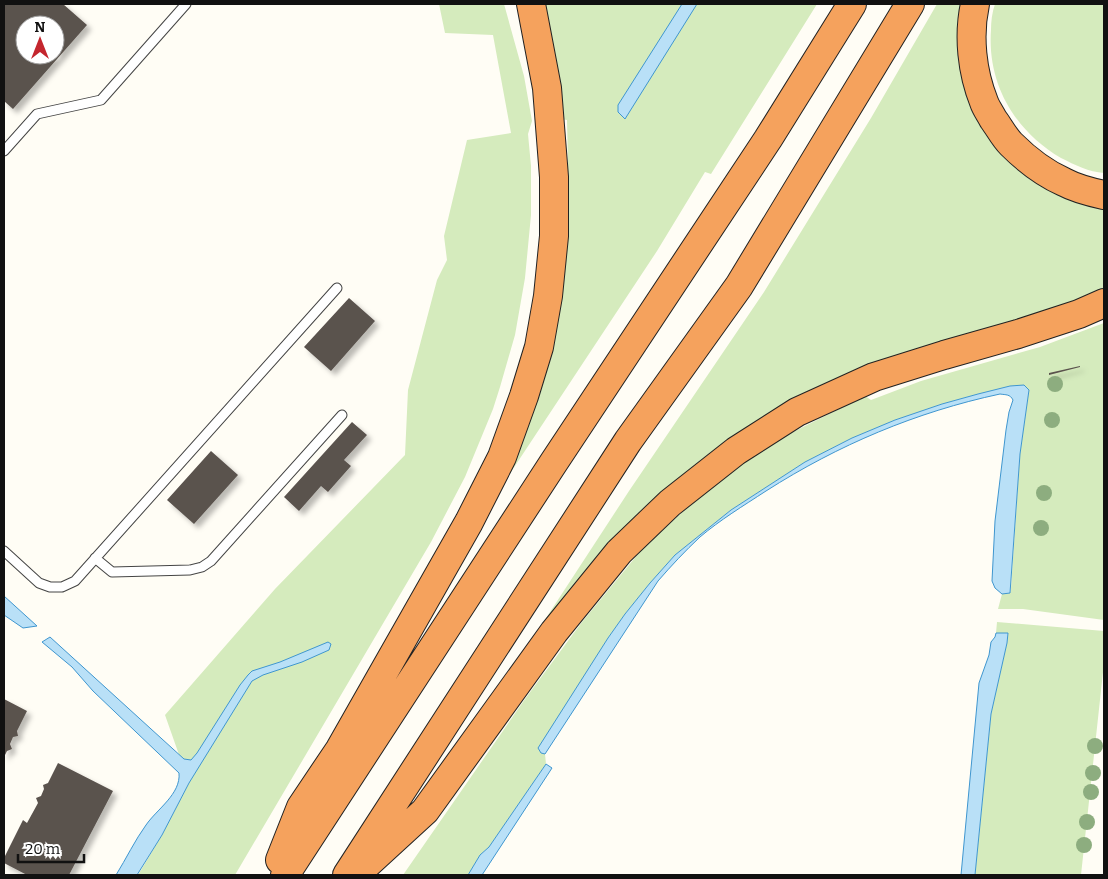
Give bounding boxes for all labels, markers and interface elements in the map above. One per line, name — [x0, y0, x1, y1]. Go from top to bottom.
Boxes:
north arrow — [15, 15, 65, 65]
text: N — [35, 19, 46, 36]
scale bar — [18, 832, 84, 864]
text: 20 m — [25, 840, 61, 858]

